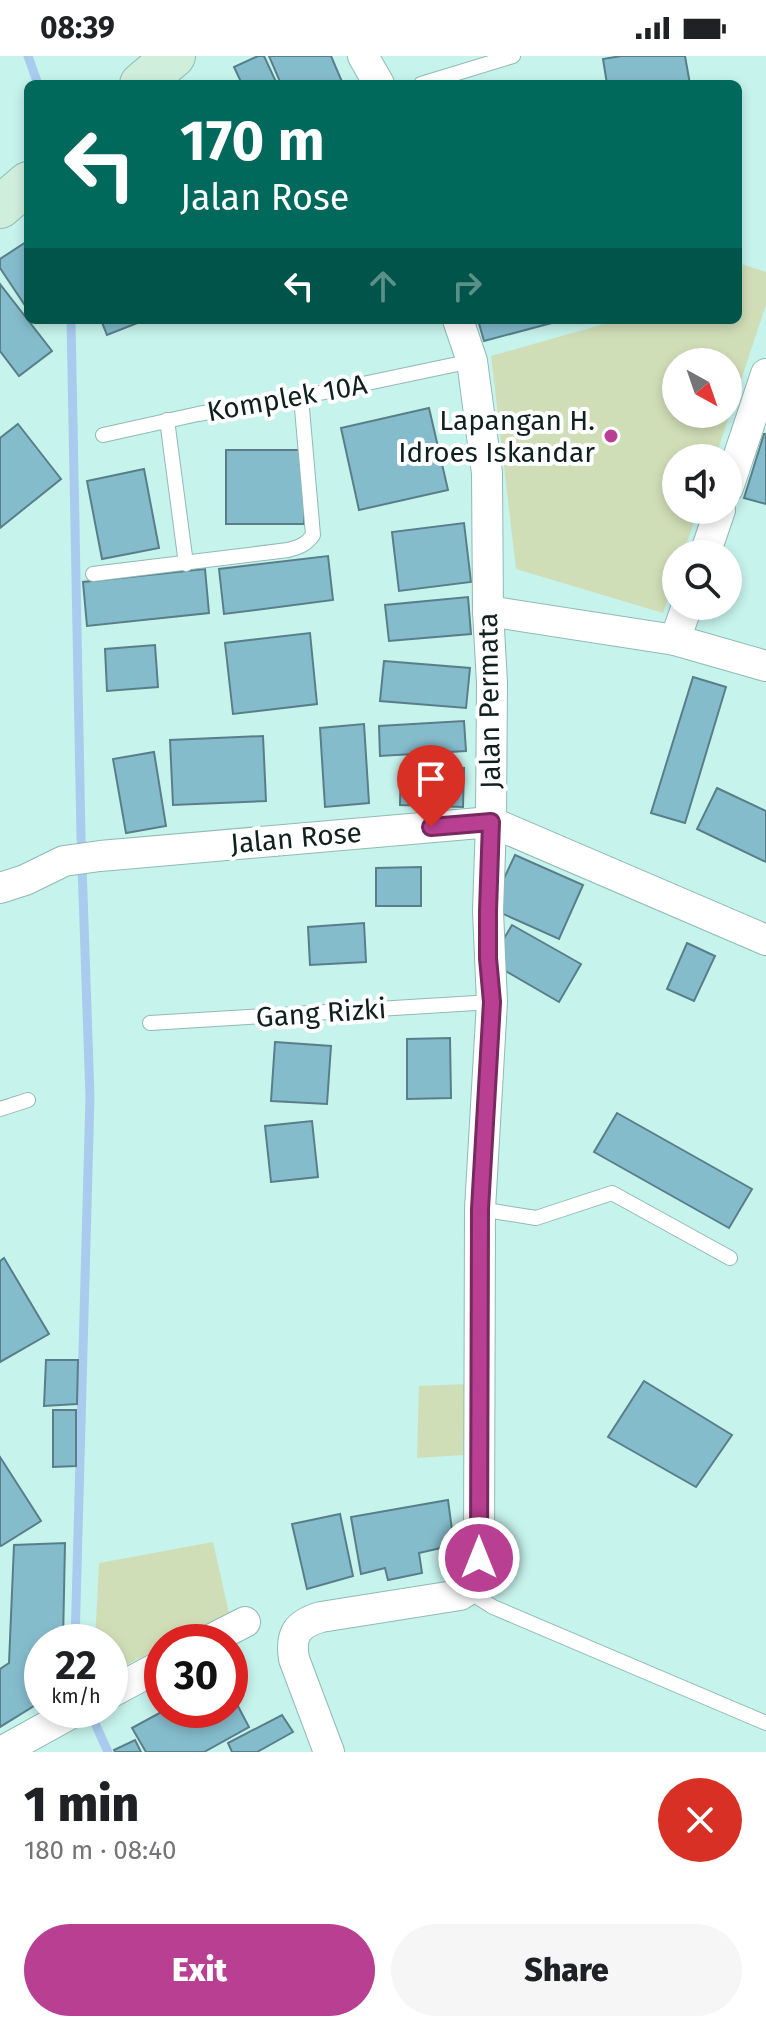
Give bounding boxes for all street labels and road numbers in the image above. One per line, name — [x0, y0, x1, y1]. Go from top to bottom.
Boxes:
street label: Komplek 10A — [204, 368, 370, 428]
street label: Jalan Permata — [471, 612, 507, 790]
street label: Jalan Rose — [229, 816, 363, 860]
street label: Gang Rizki — [255, 992, 387, 1034]

